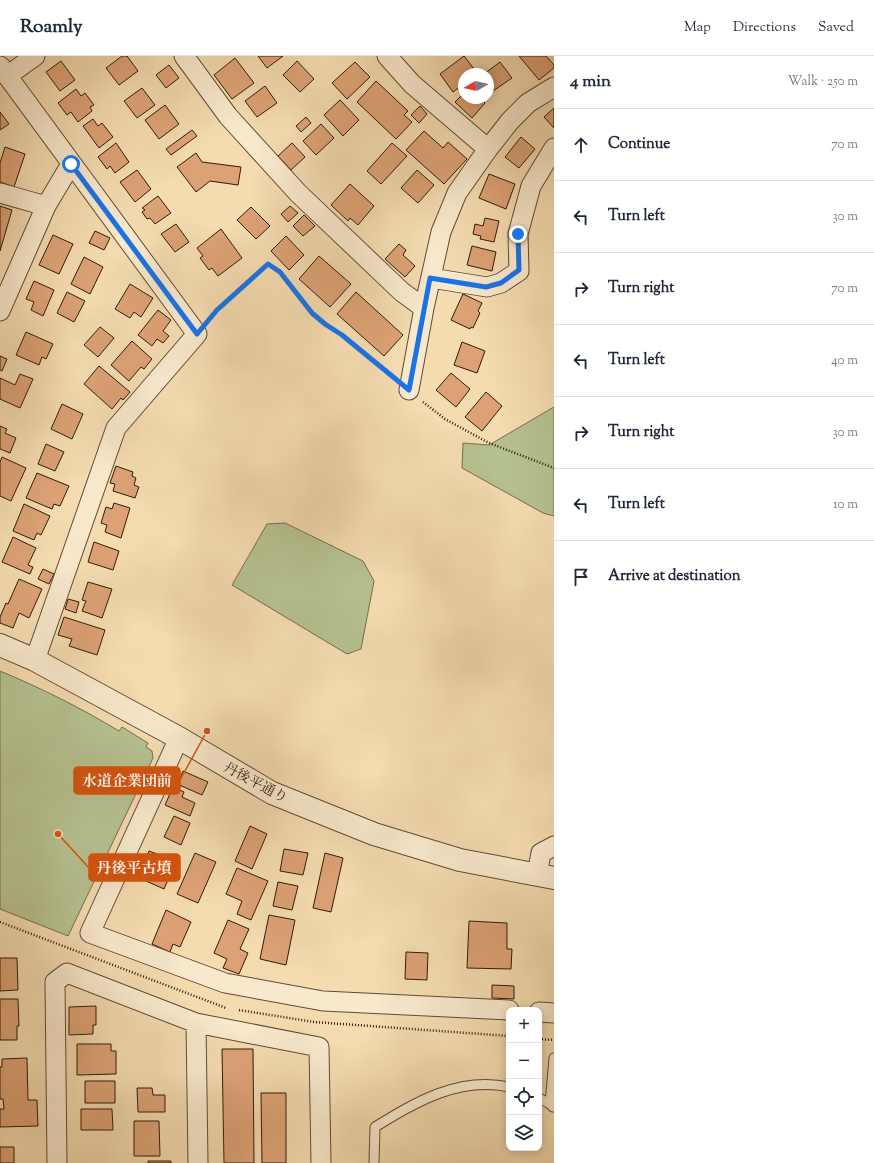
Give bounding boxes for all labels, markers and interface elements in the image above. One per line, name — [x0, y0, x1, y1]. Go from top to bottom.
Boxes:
text: Roamly — [20, 14, 83, 41]
text: Map — [684, 18, 711, 38]
text: Directions — [733, 18, 796, 38]
text: Saved — [818, 18, 854, 38]
north arrow — [458, 68, 494, 104]
text: 4 min — [570, 70, 611, 94]
text: Walk · 250 m — [788, 73, 858, 91]
icon: ahead — [570, 134, 592, 156]
text: Continue — [608, 134, 670, 155]
text: 70 m — [831, 136, 858, 154]
route start — [62, 155, 80, 173]
icon: left — [570, 206, 592, 228]
text: Turn left — [608, 206, 665, 227]
text: 30 m — [832, 208, 858, 226]
route end — [509, 225, 527, 243]
icon: right — [570, 278, 592, 300]
text: Turn right — [608, 278, 674, 299]
text: 70 m — [831, 280, 858, 298]
icon: left — [570, 350, 592, 372]
text: Turn left — [608, 350, 665, 371]
text: 40 m — [831, 352, 858, 370]
icon: right — [570, 422, 592, 444]
text: Turn right — [608, 422, 674, 443]
text: 30 m — [832, 424, 858, 442]
icon: left — [570, 494, 592, 516]
text: Turn left — [608, 494, 665, 515]
text: 10 m — [833, 496, 858, 514]
icon: arrive — [570, 566, 592, 588]
text: Arrive at destination — [608, 566, 741, 587]
street label: 丹後平通り — [219, 759, 291, 809]
callout: 水道企業団前 — [74, 767, 180, 794]
text: 水道企業団前 — [82, 772, 172, 793]
callout: 丹後平古墳 — [89, 854, 180, 881]
text: 丹後平古墳 — [96, 859, 172, 880]
map controls — [506, 1007, 542, 1151]
button: + — [506, 1007, 542, 1043]
button: − — [506, 1043, 542, 1079]
button: locate — [506, 1079, 542, 1115]
button: layers — [506, 1115, 542, 1151]

